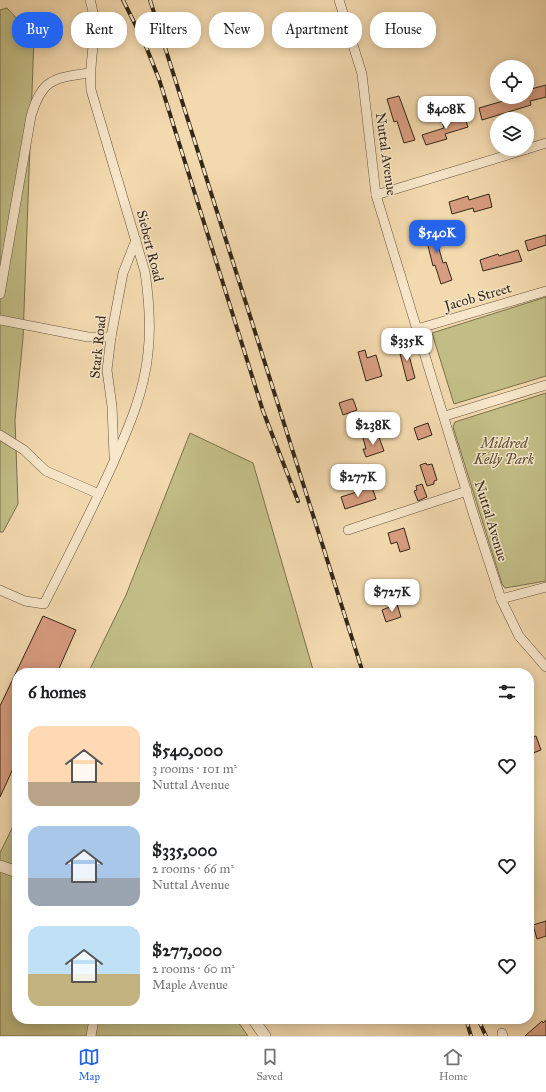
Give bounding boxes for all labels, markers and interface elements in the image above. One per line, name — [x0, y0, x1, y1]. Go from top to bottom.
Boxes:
chip: Buy — [12, 12, 63, 48]
chip: Rent — [71, 12, 127, 48]
chip: Filters — [135, 12, 201, 48]
chip: New — [209, 12, 264, 48]
chip: Apartment — [272, 12, 362, 48]
chip: House — [370, 12, 436, 48]
map controls — [490, 60, 534, 156]
button: locate — [490, 60, 534, 104]
pin: $408K — [418, 96, 474, 130]
text: $408K — [427, 101, 465, 117]
street label: Nuttal Avenue — [372, 111, 400, 197]
button: layers — [490, 112, 534, 156]
street label: Siebert Road — [133, 208, 167, 284]
pin: $540K — [409, 220, 465, 254]
text: $540K — [418, 225, 456, 241]
street label: Jacob Street — [441, 279, 514, 316]
street label: Stark Road — [86, 315, 110, 379]
pin: $335K — [379, 328, 435, 362]
text: $335K — [390, 333, 424, 349]
pin: $238K — [345, 412, 401, 446]
text: $238K — [355, 417, 391, 433]
park label: Mildred Kelly Park — [473, 435, 535, 468]
pin: $277K — [330, 464, 386, 498]
text: $277K — [340, 469, 376, 485]
street label: Nuttal Avenue — [471, 478, 511, 564]
pin: $727K — [364, 579, 420, 613]
text: $727K — [374, 584, 410, 600]
icon: filters — [496, 681, 518, 703]
text: 6 homes — [28, 682, 86, 703]
text: $540,000 — [152, 740, 223, 761]
icon: home — [60, 742, 108, 790]
icon: heart — [496, 755, 518, 777]
text: 3 rooms · 101 m² — [152, 761, 237, 777]
text: Nuttal Avenue — [152, 777, 230, 793]
text: $335,000 — [152, 840, 217, 861]
icon: home — [60, 842, 108, 890]
icon: heart — [496, 855, 518, 877]
text: 2 rooms · 66 m² — [152, 861, 234, 877]
text: Nuttal Avenue — [152, 877, 230, 893]
text: $277,000 — [152, 940, 222, 961]
icon: home — [60, 942, 108, 990]
icon: heart — [496, 955, 518, 977]
text: 2 rooms · 60 m² — [152, 961, 235, 977]
text: Maple Avenue — [152, 977, 228, 993]
tab: Map — [78, 1046, 100, 1083]
tab: Saved — [257, 1046, 283, 1083]
tab: Home — [439, 1046, 468, 1083]

